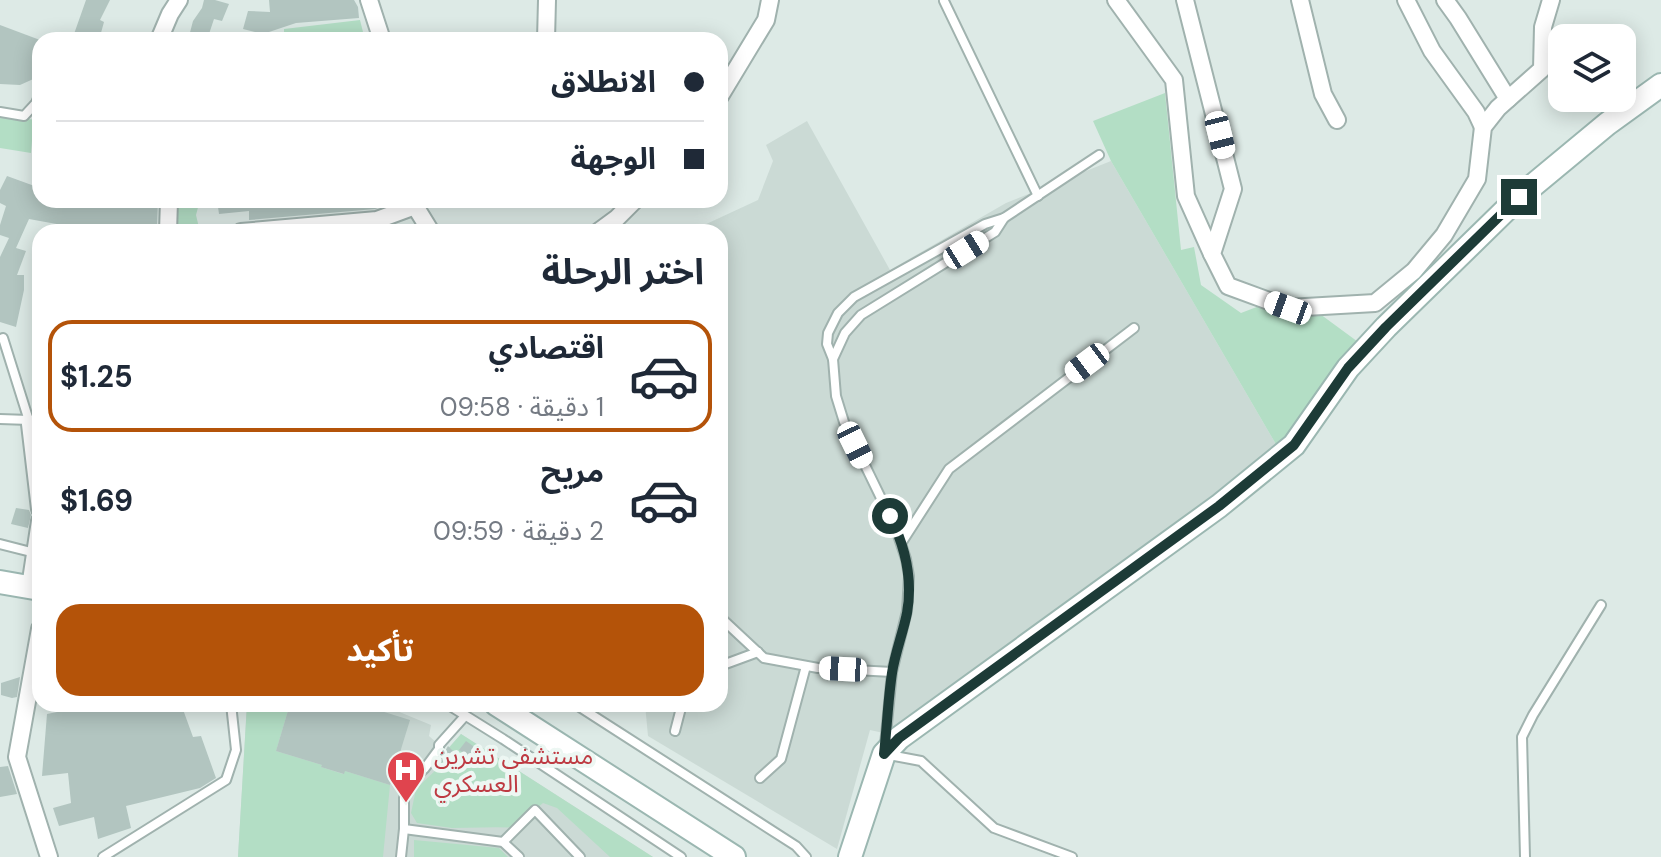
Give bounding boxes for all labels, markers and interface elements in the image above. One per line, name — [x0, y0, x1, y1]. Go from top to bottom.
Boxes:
map controls — [1548, 24, 1636, 112]
button: layers — [1548, 24, 1636, 112]
text: الانطلاق — [551, 62, 656, 101]
car — [1203, 109, 1237, 161]
text: الوجهة — [571, 139, 656, 178]
route end — [1501, 179, 1537, 215]
car — [939, 227, 993, 273]
text: اختر الرحلة — [542, 248, 704, 295]
car — [1261, 289, 1315, 327]
text: اقتصادي — [489, 328, 604, 367]
car — [1061, 339, 1113, 387]
icon: car — [628, 340, 700, 412]
text: $1.25 — [60, 357, 133, 396]
text: 1 دقيقة · 09:58 — [440, 390, 604, 424]
car — [834, 418, 876, 472]
text: مريح — [541, 452, 604, 491]
icon: car — [628, 464, 700, 536]
text: $1.69 — [60, 481, 133, 520]
route start — [872, 498, 908, 534]
text: 2 دقيقة · 09:59 — [433, 514, 604, 548]
button: تأكيد — [56, 604, 704, 696]
car — [818, 656, 868, 682]
place label: مستشفى تشرين العسكري — [434, 740, 593, 803]
hospital icon: مستشفى تشرين العسكري — [385, 749, 427, 804]

